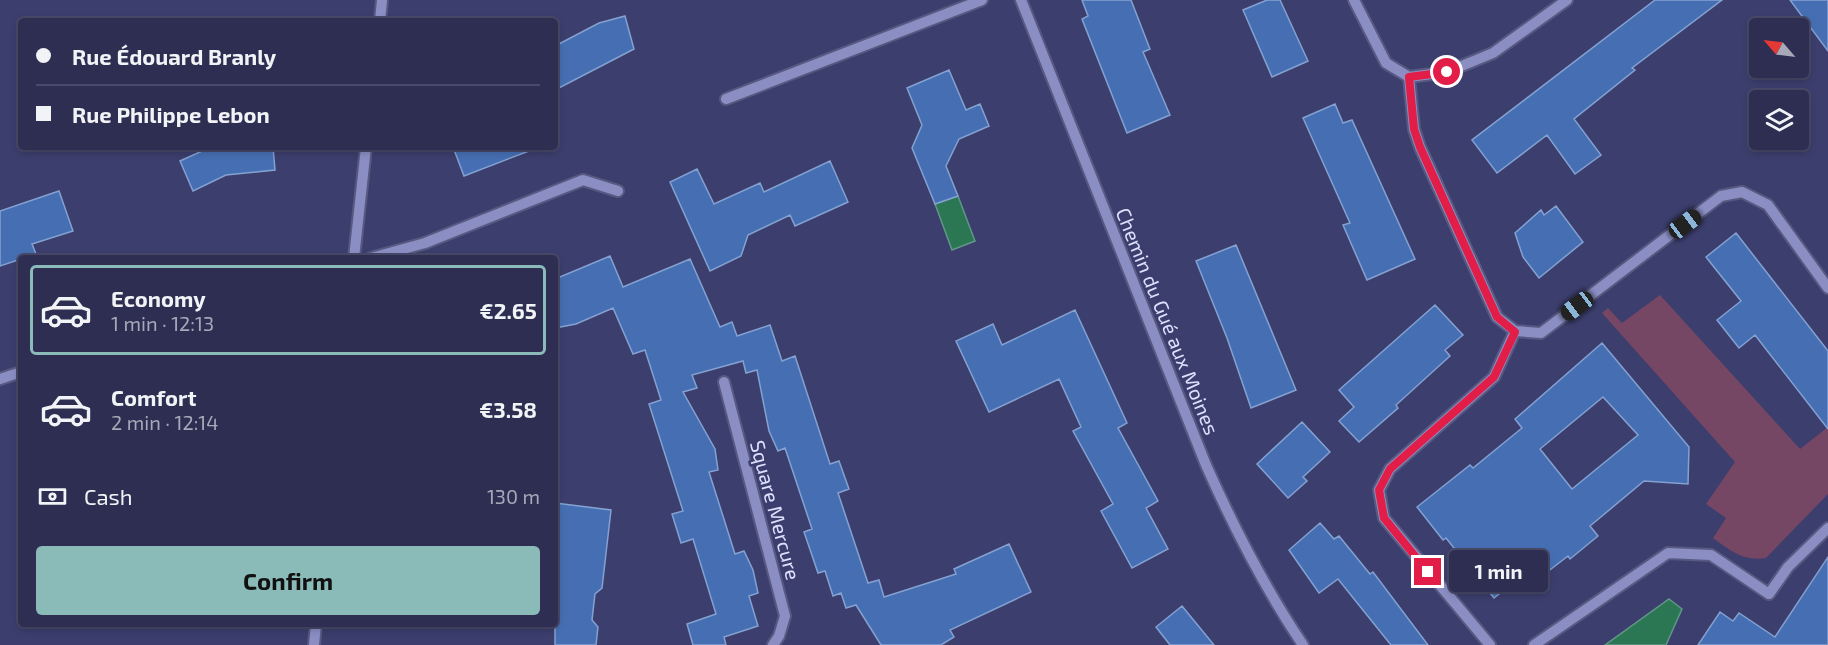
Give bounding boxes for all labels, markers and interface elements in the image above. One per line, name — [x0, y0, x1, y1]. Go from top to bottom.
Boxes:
north arrow — [1749, 18, 1809, 78]
map controls — [1749, 18, 1809, 150]
text: Rue Édouard Branly — [72, 43, 276, 69]
route start — [1433, 58, 1460, 85]
button: layers — [1749, 90, 1809, 150]
text: Rue Philippe Lebon — [72, 101, 270, 127]
street label: Chemin du Gué aux Moines — [1111, 204, 1225, 438]
car — [1665, 206, 1705, 242]
icon: car — [39, 283, 93, 337]
text: Economy — [111, 285, 206, 311]
car — [1557, 288, 1597, 324]
text: €2.65 — [480, 297, 537, 323]
text: 1 min · 12:13 — [111, 311, 214, 335]
icon: car — [39, 382, 93, 436]
text: Comfort — [111, 384, 196, 410]
text: €3.58 — [479, 396, 537, 422]
text: 2 min · 12:14 — [111, 410, 219, 434]
street label: Square Mercure — [746, 437, 806, 583]
icon: cash — [36, 480, 69, 513]
text: Cash — [84, 483, 133, 509]
text: 130 m — [487, 484, 540, 508]
button: Confirm — [36, 546, 540, 615]
callout: 1 min — [1449, 551, 1548, 593]
route end — [1414, 558, 1441, 585]
text: 1 min — [1474, 559, 1523, 583]

